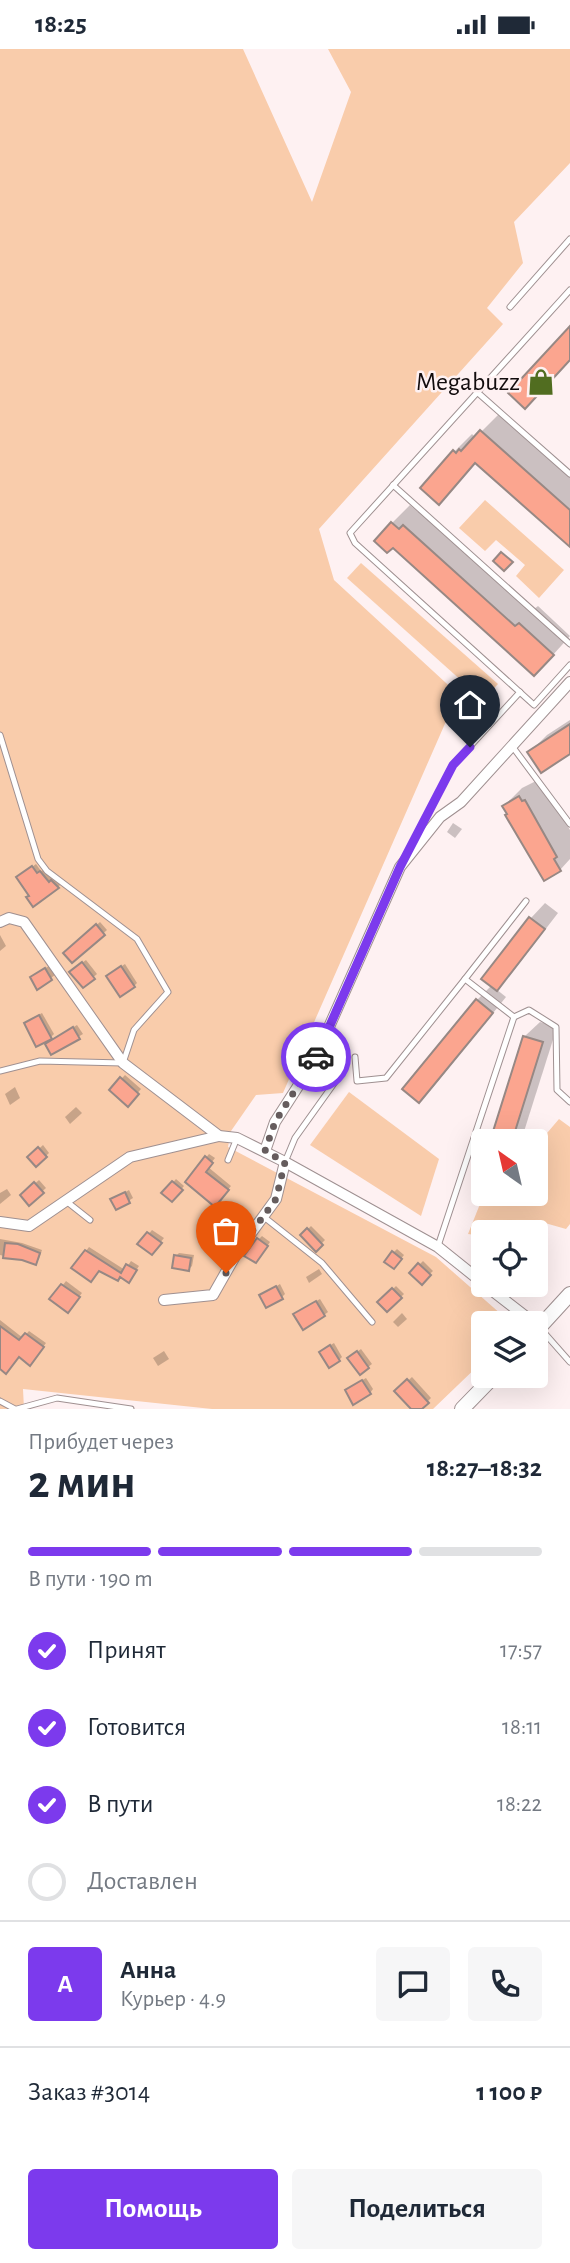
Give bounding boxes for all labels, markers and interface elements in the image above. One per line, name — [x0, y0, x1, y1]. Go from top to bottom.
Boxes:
text: 18:25 — [35, 11, 87, 37]
shop icon: Megabuzz — [526, 367, 556, 397]
place label: Megabuzz — [416, 369, 520, 395]
pin — [440, 675, 500, 747]
icon: home — [451, 686, 489, 724]
courier — [281, 1022, 351, 1092]
icon: car — [297, 1038, 335, 1076]
north arrow — [471, 1129, 548, 1206]
map controls — [471, 1129, 548, 1388]
pin — [196, 1201, 256, 1273]
icon: bag — [207, 1212, 245, 1250]
button: locate — [471, 1220, 548, 1297]
button: layers — [471, 1311, 548, 1388]
text: Прибудет через — [28, 1431, 174, 1454]
text: 18:27–18:32 — [427, 1455, 542, 1481]
text: 2 мин — [28, 1460, 136, 1506]
text: В пути · 190 m — [28, 1568, 153, 1591]
icon: check — [28, 1632, 66, 1670]
text: Принят — [87, 1637, 166, 1663]
text: 17:57 — [500, 1639, 542, 1662]
icon: check — [28, 1709, 66, 1747]
text: Готовится — [87, 1714, 186, 1740]
text: 18:11 — [502, 1716, 542, 1739]
icon: check — [28, 1786, 66, 1824]
text: В пути — [87, 1791, 153, 1817]
text: 18:22 — [497, 1793, 542, 1816]
text: Доставлен — [87, 1868, 198, 1894]
button: chat — [376, 1947, 450, 2021]
button: phone — [468, 1947, 542, 2021]
text: Анна — [120, 1957, 176, 1983]
text: А — [57, 1971, 73, 1997]
text: Курьер · 4.9 — [120, 1988, 226, 2011]
text: Заказ #3014 — [28, 2079, 150, 2105]
text: 1 100 ₽ — [476, 2079, 542, 2105]
button: Помощь — [28, 2169, 278, 2249]
button: Поделиться — [292, 2169, 542, 2249]

